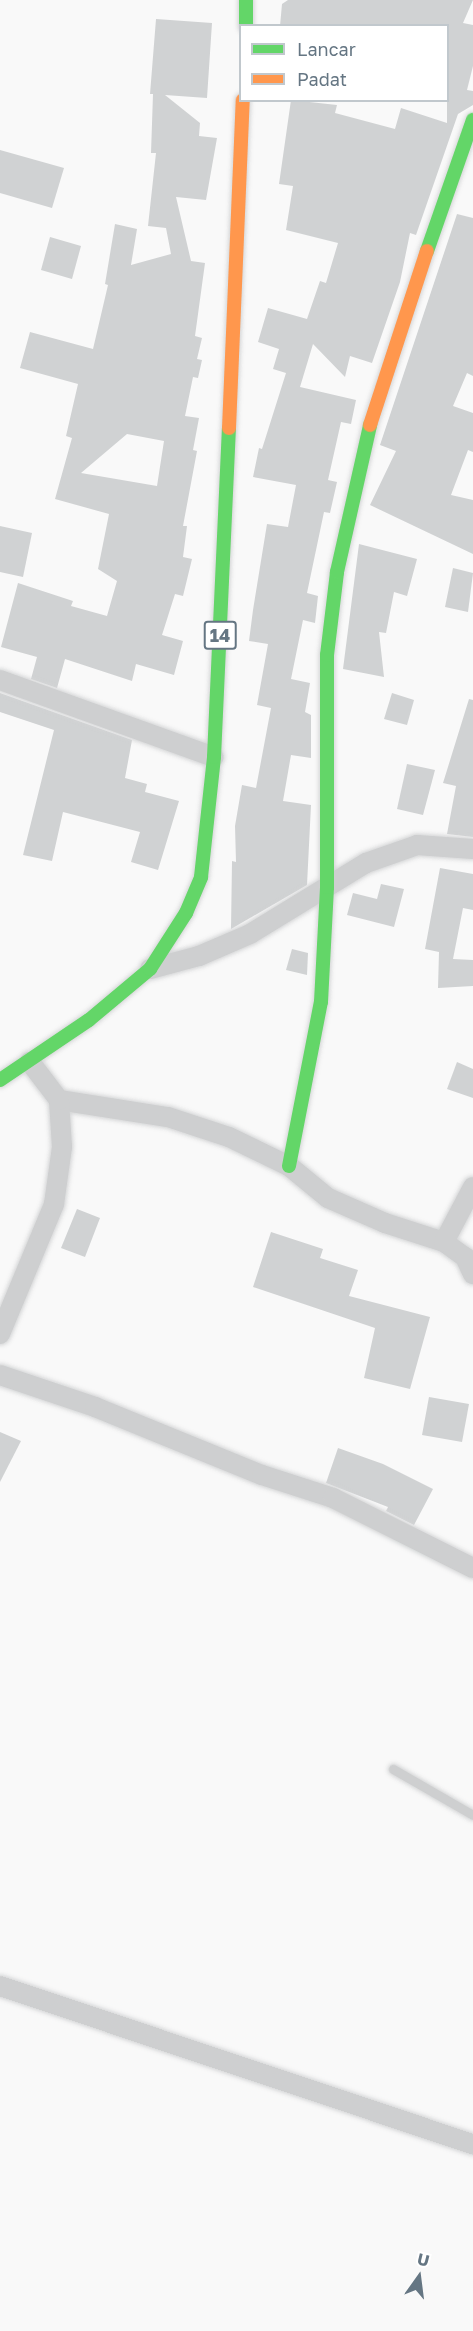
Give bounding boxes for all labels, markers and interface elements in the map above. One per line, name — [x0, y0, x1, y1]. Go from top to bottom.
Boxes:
legend — [239, 24, 449, 102]
text: Lancar — [297, 38, 356, 60]
text: Padat — [297, 68, 347, 90]
road number: 14 — [204, 620, 236, 650]
north arrow — [389, 2247, 449, 2307]
text: U — [415, 2248, 431, 2271]

